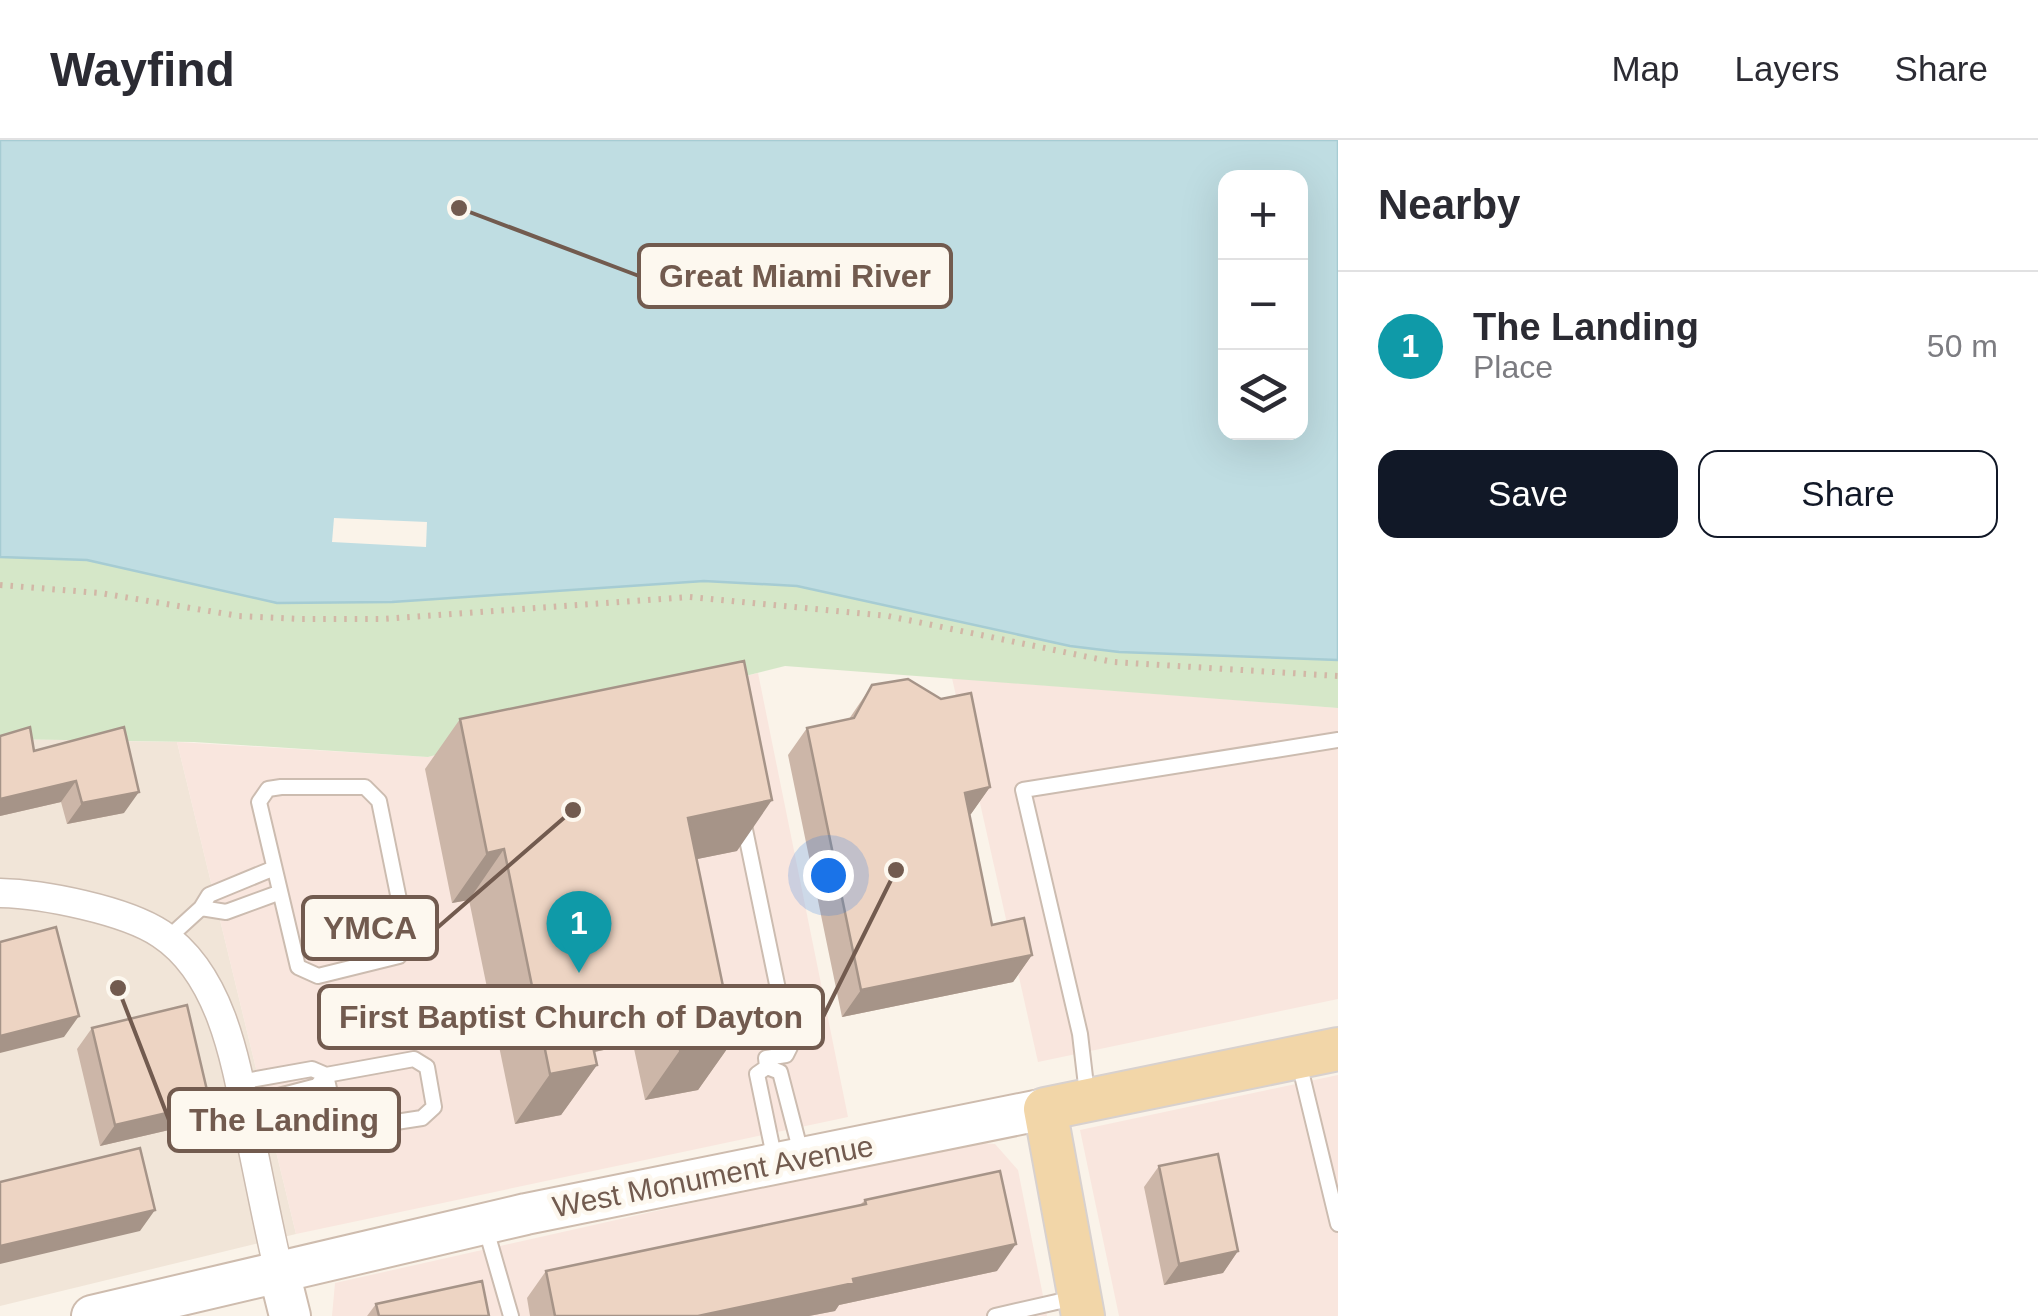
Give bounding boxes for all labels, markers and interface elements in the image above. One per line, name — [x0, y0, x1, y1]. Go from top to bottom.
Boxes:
text: Wayfind — [50, 43, 235, 96]
text: Map — [1611, 49, 1680, 88]
text: Layers — [1735, 49, 1840, 88]
text: Share — [1895, 49, 1988, 88]
map controls — [1218, 170, 1308, 440]
button: + — [1218, 170, 1308, 260]
text: Nearby — [1378, 181, 1520, 228]
callout: Great Miami River — [639, 245, 951, 307]
text: Great Miami River — [659, 258, 931, 294]
button: − — [1218, 260, 1308, 350]
text: The Landing — [1473, 306, 1699, 348]
text: 1 — [1402, 328, 1419, 364]
text: 50 m — [1927, 328, 1998, 364]
text: Place — [1473, 349, 1553, 385]
button: layers — [1218, 350, 1308, 440]
button: Save — [1378, 450, 1678, 538]
button: Share — [1698, 450, 1998, 538]
your location — [803, 850, 854, 901]
pin: 1 — [546, 890, 612, 973]
callout: YMCA — [303, 897, 437, 959]
text: YMCA — [323, 910, 417, 946]
callout: First Baptist Church of Dayton — [319, 986, 823, 1048]
text: First Baptist Church of Dayton — [339, 999, 803, 1035]
callout: The Landing — [169, 1089, 399, 1151]
text: The Landing — [189, 1102, 379, 1138]
street label: West Monument Avenue — [550, 1129, 876, 1223]

